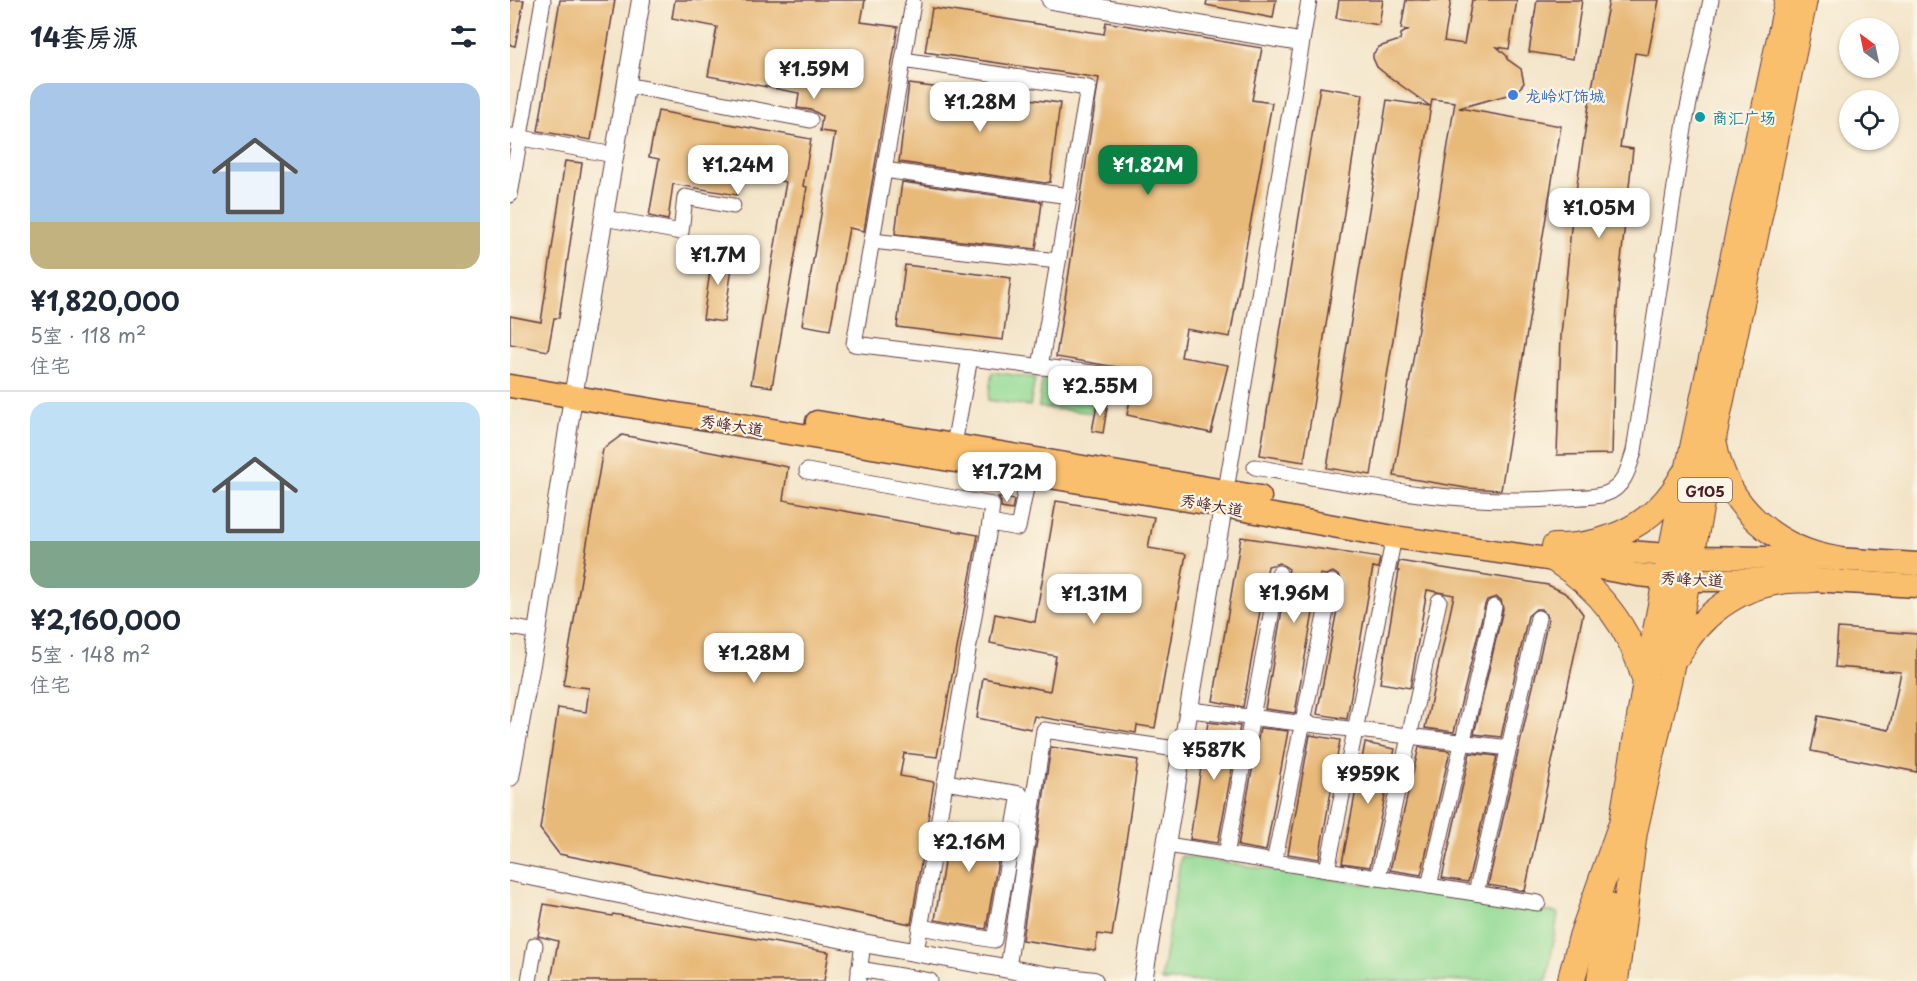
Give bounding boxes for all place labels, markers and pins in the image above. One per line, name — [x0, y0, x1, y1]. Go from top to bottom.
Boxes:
pin: ¥1.59M — [765, 49, 863, 100]
pin: ¥1.28M — [931, 82, 1029, 133]
place label: 龙岭灯饰城 — [1525, 83, 1605, 107]
marker: 龙岭灯饰城 — [1506, 88, 1520, 102]
place label: 商汇广场 — [1712, 105, 1776, 129]
marker: 商汇广场 — [1693, 110, 1707, 124]
pin: ¥1.24M — [689, 145, 787, 196]
pin: ¥1.82M — [1099, 145, 1197, 196]
pin: ¥1.05M — [1550, 188, 1648, 239]
pin: ¥1.7M — [676, 235, 760, 286]
pin: ¥2.55M — [1051, 366, 1149, 417]
pin: ¥1.72M — [958, 452, 1056, 503]
pin: ¥1.96M — [1245, 573, 1343, 624]
pin: ¥1.31M — [1045, 574, 1143, 625]
pin: ¥1.28M — [705, 633, 803, 684]
pin: ¥587K — [1172, 730, 1256, 781]
pin: ¥959K — [1326, 754, 1410, 805]
pin: ¥2.16M — [920, 822, 1018, 873]

